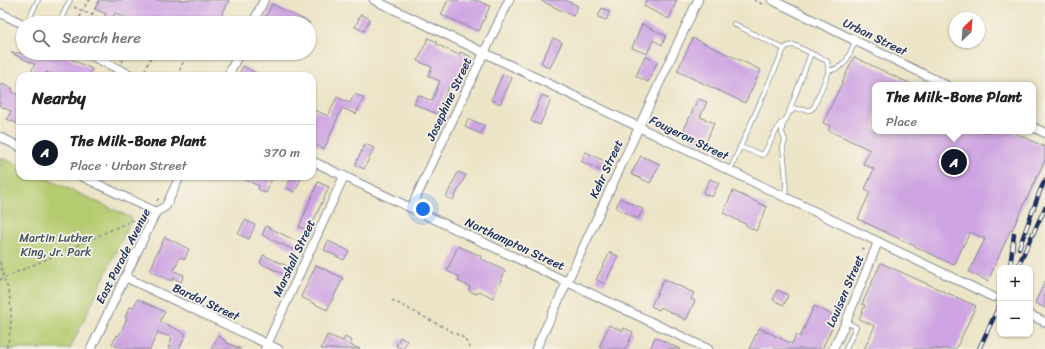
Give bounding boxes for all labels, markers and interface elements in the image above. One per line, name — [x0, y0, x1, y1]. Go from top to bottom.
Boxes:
street label: Urban Street — [839, 12, 912, 63]
north arrow — [949, 12, 985, 48]
search box — [16, 16, 316, 60]
text: Search here — [62, 25, 141, 51]
icon: search — [30, 27, 52, 49]
street label: Josephine Street — [420, 54, 478, 145]
popup — [872, 82, 1036, 134]
text: Nearby — [32, 83, 86, 113]
text: The Milk-Bone Plant — [886, 84, 1022, 110]
street label: Fougeron Street — [646, 109, 734, 167]
text: Place — [886, 110, 917, 133]
text: The Milk-Bone Plant — [70, 128, 206, 154]
street label: Kehr Street — [583, 136, 629, 202]
text: A — [41, 141, 49, 164]
text: 370 m — [264, 141, 300, 164]
pin: A — [941, 147, 967, 177]
text: Place · Urban Street — [70, 154, 187, 177]
your location — [413, 199, 433, 219]
street label: East Parade Avenue — [89, 204, 157, 308]
street label: Northampton Street — [461, 211, 569, 277]
street label: Marshall Street — [266, 216, 322, 300]
park label: Martin Luther King, Jr. Park — [19, 227, 94, 263]
street label: Louisen Street — [820, 251, 870, 331]
map controls — [997, 265, 1033, 337]
button: + — [997, 265, 1033, 301]
street label: Bardol Street — [169, 277, 244, 328]
button: − — [997, 301, 1033, 337]

